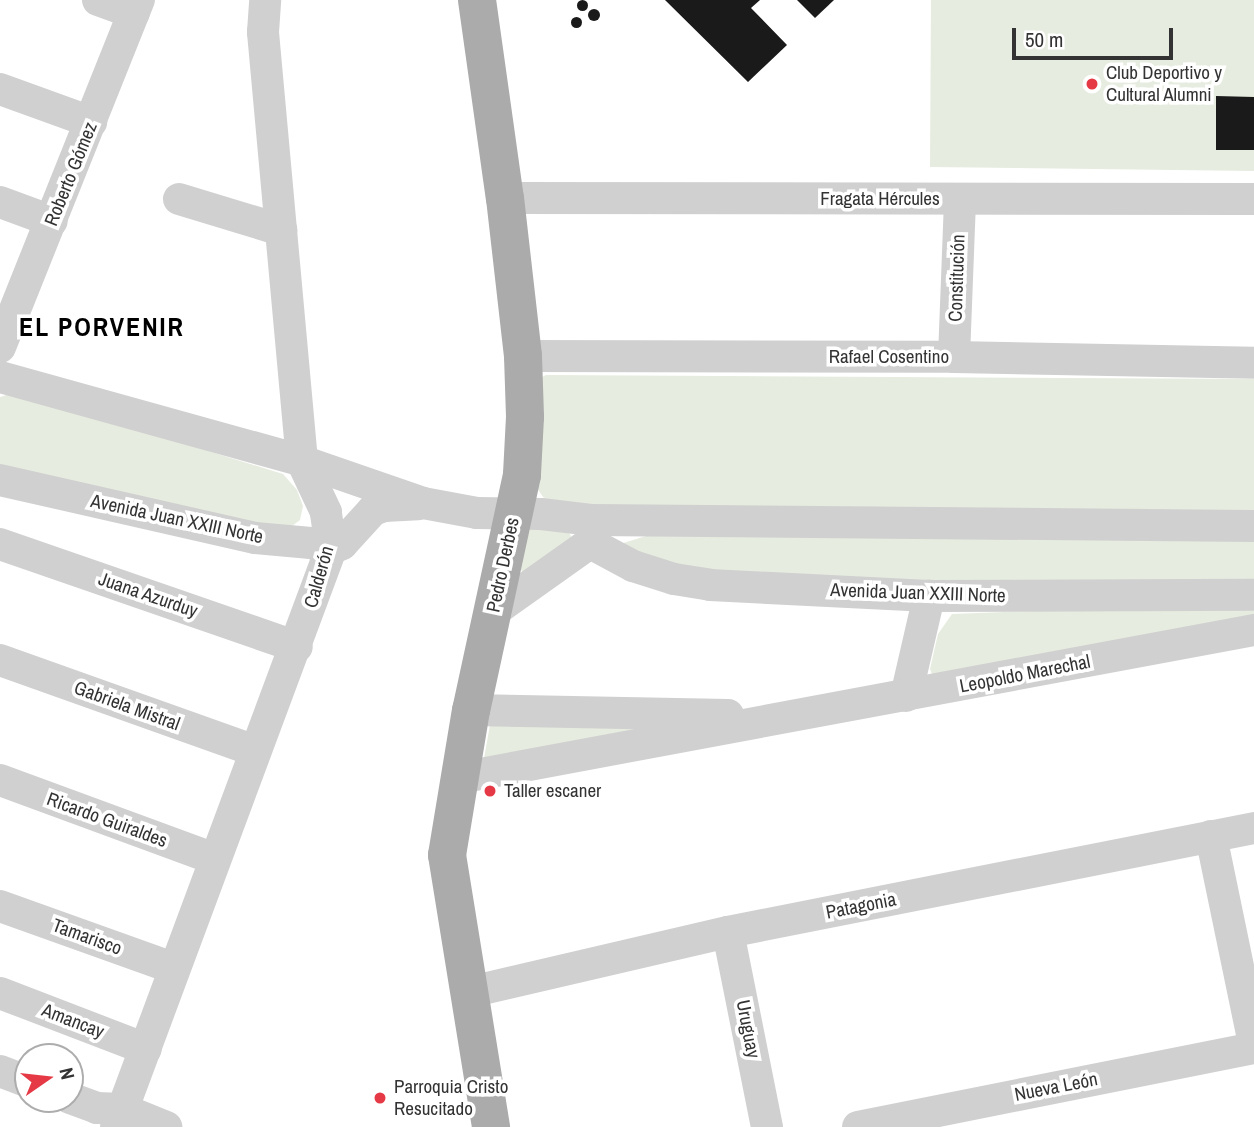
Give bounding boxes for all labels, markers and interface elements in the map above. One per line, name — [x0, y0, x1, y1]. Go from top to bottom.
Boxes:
scale bar — [1016, 14, 1177, 58]
text: 50 m — [1025, 25, 1063, 54]
place label: Club Deportivo y Cultural Alumni — [1106, 62, 1222, 106]
marker: Club Deportivo y Cultural Alumni — [1084, 76, 1100, 92]
street label: Roberto Gómez — [40, 119, 102, 229]
street label: Fragata Hércules — [820, 188, 940, 210]
street label: Constitución — [944, 234, 970, 322]
district label: EL PORVENIR — [20, 311, 184, 343]
street label: Rafael Cosentino — [829, 346, 949, 368]
street label: Avenida Juan XXIII Norte — [89, 490, 265, 548]
street label: Pedro Derbes — [482, 516, 524, 614]
street label: Calderón — [299, 543, 339, 611]
street label: Juana Azurduy — [95, 567, 201, 623]
street label: Avenida Juan XXIII Norte — [830, 579, 1006, 607]
street label: Leopoldo Marechal — [958, 650, 1092, 698]
street label: Gabriela Mistral — [71, 676, 183, 736]
place label: Taller escaner — [504, 780, 601, 802]
marker: Taller escaner — [482, 783, 498, 799]
street label: Ricardo Guiraldes — [44, 788, 170, 852]
street label: Patagonia — [824, 888, 898, 924]
street label: Tamarisco — [49, 914, 125, 960]
street label: Uruguay — [731, 998, 765, 1060]
street label: Amancay — [39, 999, 107, 1043]
north arrow — [14, 1043, 84, 1113]
text: N — [53, 1065, 81, 1082]
street label: Nueva León — [1013, 1068, 1099, 1106]
place label: Parroquia Cristo Resucitado — [394, 1076, 508, 1120]
marker: Parroquia Cristo Resucitado — [372, 1090, 388, 1106]

